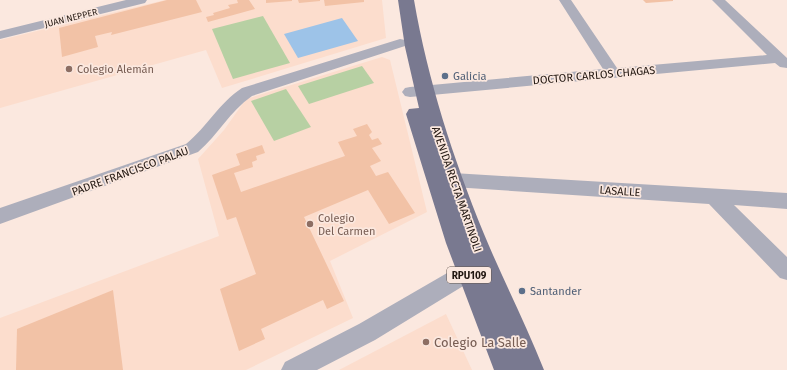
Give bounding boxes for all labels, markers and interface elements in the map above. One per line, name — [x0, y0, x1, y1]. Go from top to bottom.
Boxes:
street label: JUAN NEPPER — [44, 6, 99, 29]
place label: Colegio Alemán — [77, 63, 154, 76]
marker: Colegio Alemán — [64, 64, 74, 74]
street label: DOCTOR CARLOS CHAGAS — [532, 64, 656, 87]
place label: Galicia — [453, 70, 486, 83]
marker: Galicia — [440, 71, 450, 81]
street label: AVENIDA RECTA MARTINOLI — [429, 125, 484, 254]
street label: PADRE FRANCISCO PALAU — [70, 144, 190, 199]
street label: LASALLE — [599, 184, 641, 199]
place label: Colegio Del Carmen — [318, 212, 375, 238]
marker: Colegio Del Carmen — [305, 219, 315, 229]
road number: RPU109 — [447, 267, 491, 283]
place label: Santander — [530, 285, 582, 298]
marker: Santander — [517, 286, 527, 296]
place label: Colegio La Salle — [434, 335, 526, 350]
marker: Colegio La Salle — [421, 337, 431, 347]

